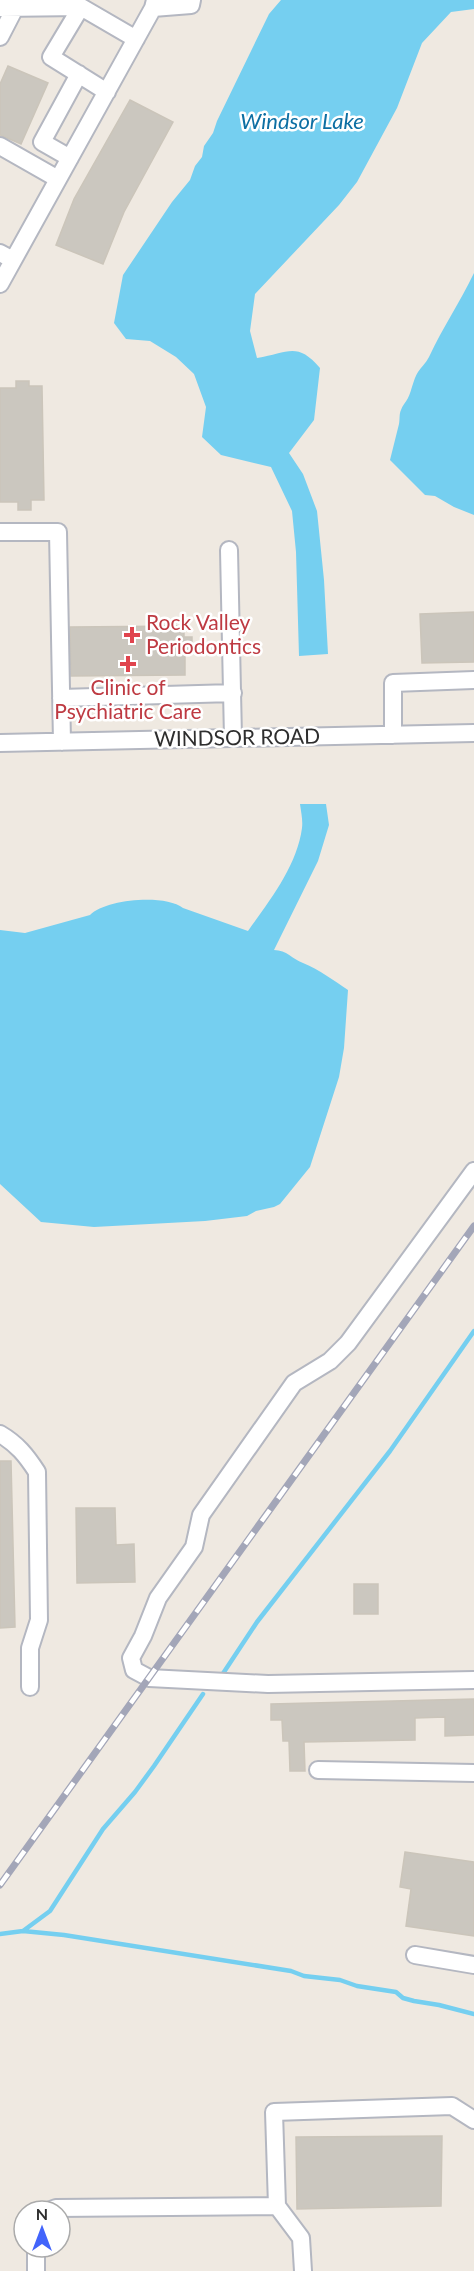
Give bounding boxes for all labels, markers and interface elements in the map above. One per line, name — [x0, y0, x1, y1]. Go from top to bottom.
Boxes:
water label: Windsor Lake — [240, 107, 364, 134]
place label: Rock Valley Periodontics — [146, 609, 261, 658]
marker: Rock Valley Periodontics — [123, 626, 141, 644]
marker: Clinic of Psychiatric Care — [119, 655, 137, 673]
place label: Clinic of Psychiatric Care — [54, 674, 202, 723]
street label: WINDSOR ROAD — [154, 723, 320, 750]
north arrow — [12, 2199, 72, 2259]
text: N — [36, 2204, 48, 2223]

